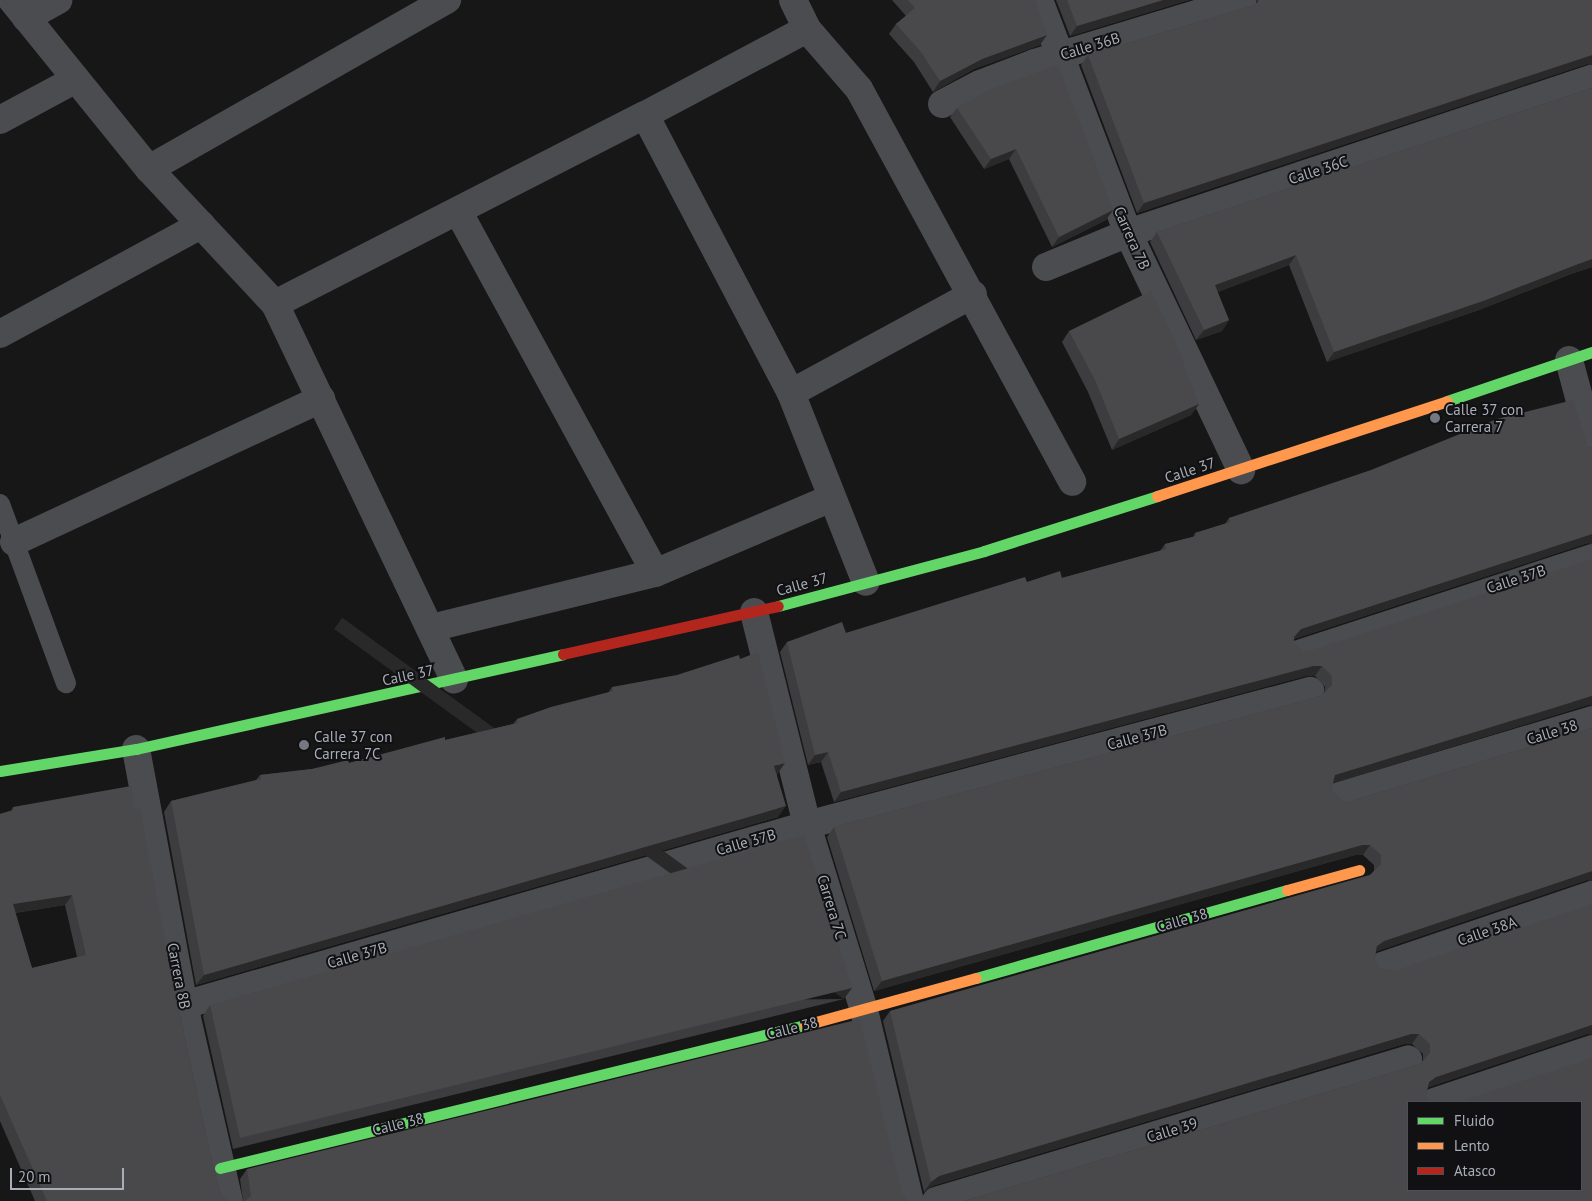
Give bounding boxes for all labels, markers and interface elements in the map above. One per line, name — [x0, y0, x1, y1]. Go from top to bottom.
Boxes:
street label: Calle 36B — [1058, 28, 1122, 64]
street label: Calle 36C — [1286, 152, 1350, 188]
street label: Carrera 7B — [1110, 204, 1154, 272]
place label: Calle 37 con Carrera 7 — [1445, 400, 1524, 435]
marker: Calle 37 con Carrera 7 — [1429, 412, 1441, 424]
street label: Calle 37 — [1162, 453, 1218, 487]
street label: Calle 37B — [1484, 561, 1548, 597]
street label: Calle 37 — [774, 569, 830, 599]
street label: Calle 37 — [380, 661, 436, 689]
street label: Calle 38 — [1524, 716, 1580, 748]
street label: Calle 37B — [1105, 720, 1169, 754]
place label: Calle 37 con Carrera 7C — [314, 727, 393, 762]
marker: Calle 37 con Carrera 7C — [298, 739, 310, 751]
street label: Calle 37B — [714, 825, 778, 859]
street label: Carrera 7C — [814, 873, 850, 941]
street label: Calle 38 — [1154, 904, 1210, 936]
street label: Calle 38A — [1455, 913, 1519, 949]
street label: Calle 37B — [325, 938, 389, 972]
street label: Carrera 8B — [164, 941, 194, 1011]
street label: Calle 38 — [764, 1013, 820, 1043]
legend — [1407, 1101, 1582, 1191]
street label: Calle 38 — [370, 1109, 426, 1139]
text: Fluido — [1454, 1111, 1494, 1130]
street label: Calle 39 — [1144, 1114, 1200, 1146]
text: Lento — [1454, 1136, 1490, 1155]
scale bar — [12, 1158, 126, 1190]
text: Atasco — [1454, 1161, 1496, 1180]
text: 20 m — [18, 1167, 51, 1186]

